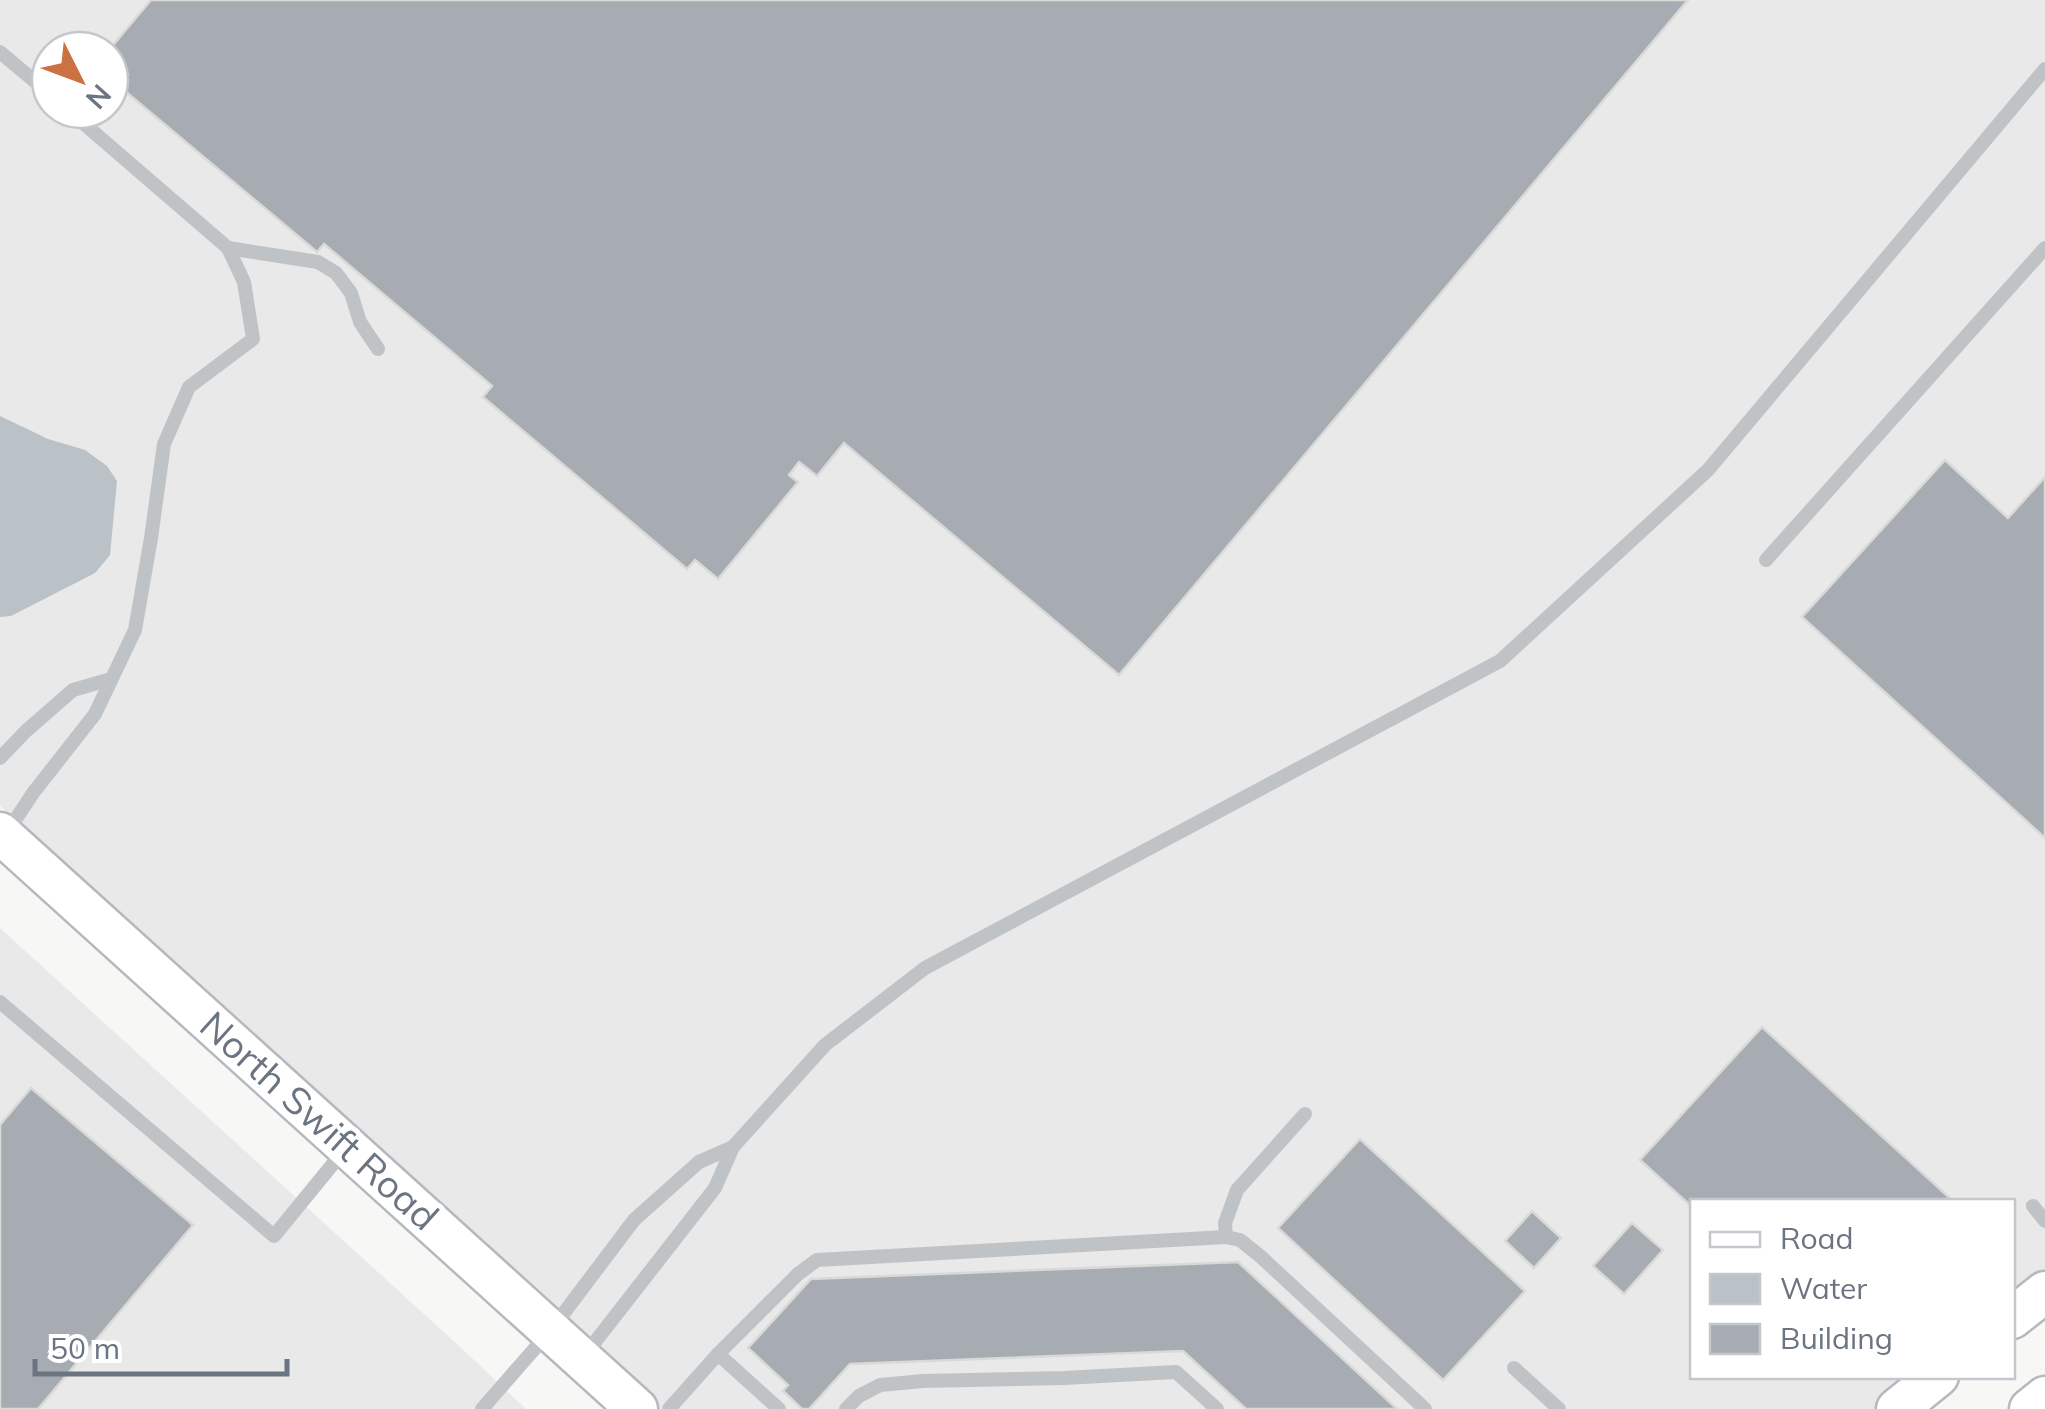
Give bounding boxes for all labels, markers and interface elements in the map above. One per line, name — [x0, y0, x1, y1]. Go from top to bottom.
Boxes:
north arrow — [30, 30, 130, 130]
text: N — [79, 77, 119, 117]
street label: North Swift Road — [191, 1001, 449, 1240]
legend — [1690, 1199, 2015, 1379]
text: Road — [1780, 1219, 1854, 1257]
text: Water — [1780, 1269, 1867, 1307]
scale bar — [35, 1314, 288, 1376]
text: Building — [1780, 1319, 1893, 1357]
text: 50 m — [50, 1329, 120, 1367]

